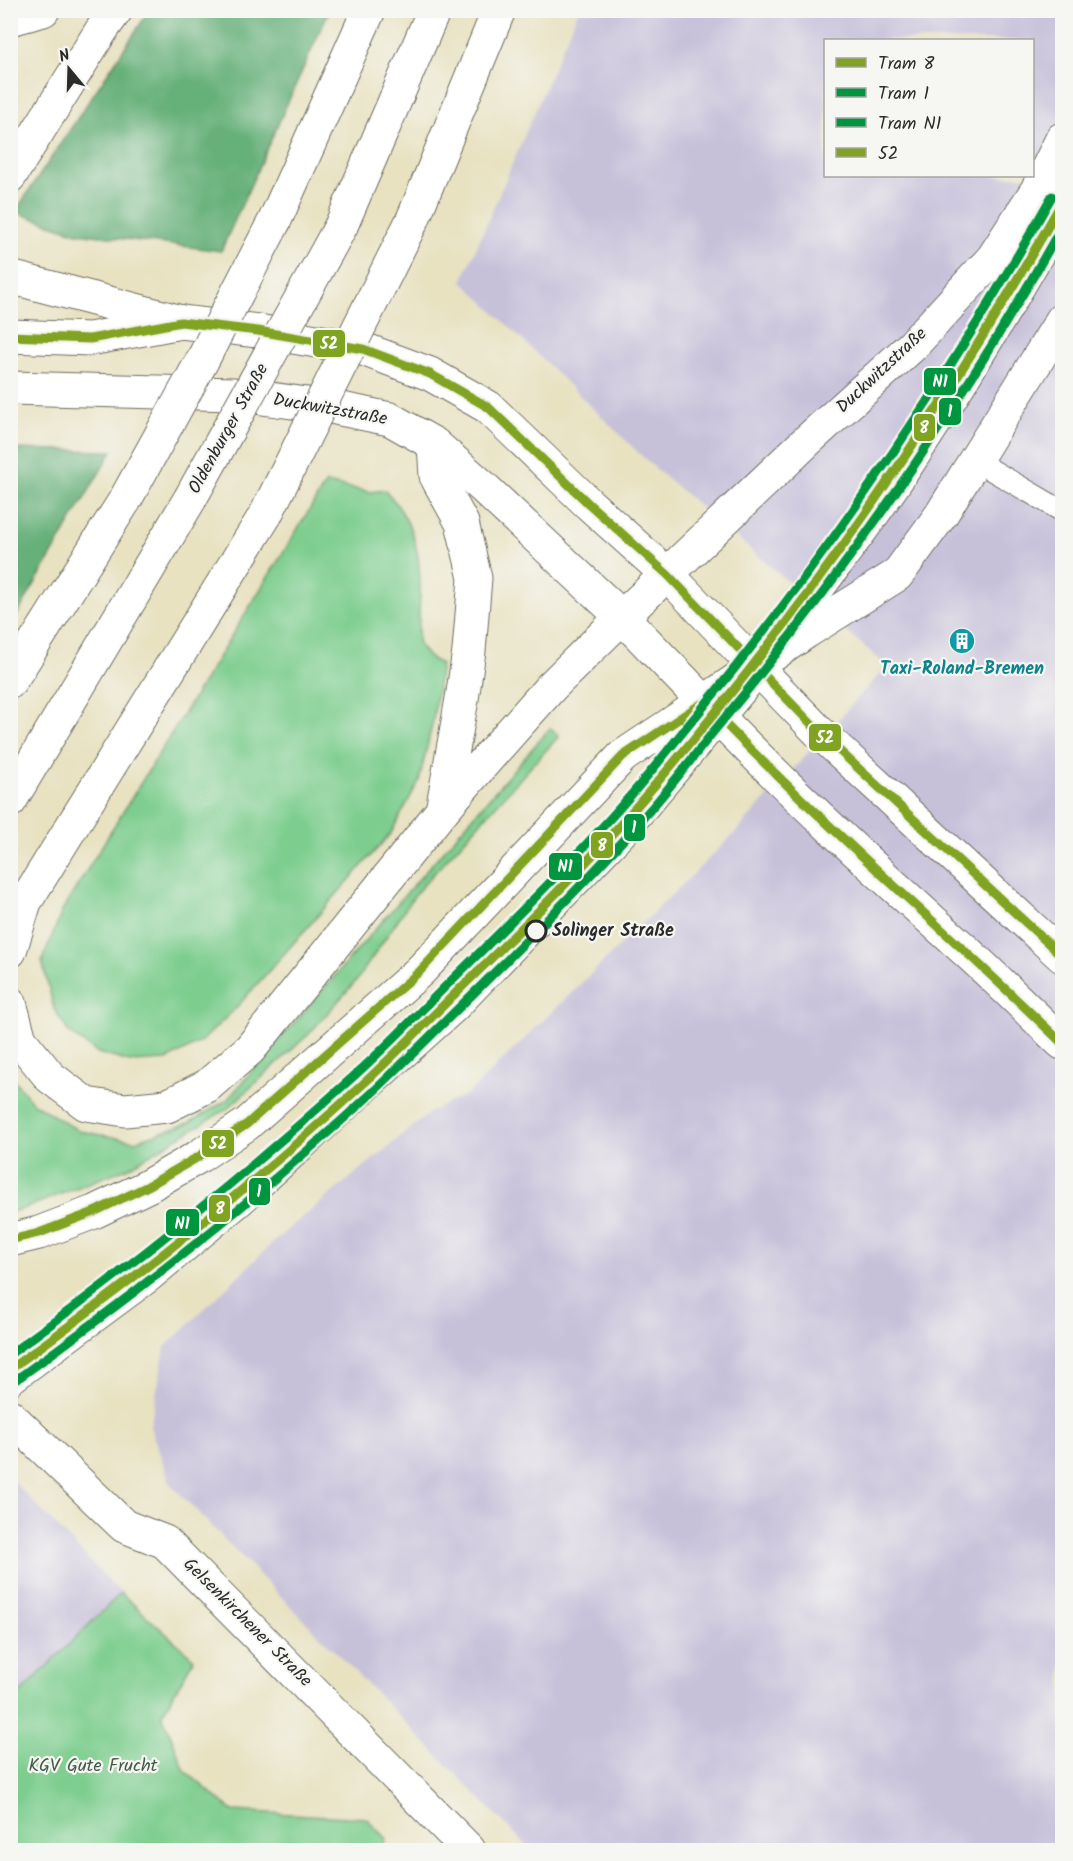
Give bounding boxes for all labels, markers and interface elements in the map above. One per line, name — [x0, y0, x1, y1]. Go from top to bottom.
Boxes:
north arrow — [39, 39, 99, 99]
legend — [824, 39, 1034, 177]
text: N — [56, 43, 73, 70]
text: Tram 8 — [878, 50, 935, 79]
text: Tram 1 — [878, 80, 929, 109]
text: Tram N1 — [878, 110, 941, 139]
text: 52 — [878, 140, 898, 169]
street label: Duckwitzstraße — [830, 321, 934, 421]
line badge: 52 — [312, 329, 346, 358]
text: 52 — [319, 332, 338, 357]
street label: Oldenburger Straße — [181, 358, 277, 500]
line badge: N1 — [923, 367, 957, 396]
text: N1 — [933, 370, 948, 395]
street label: Duckwitzstraße — [271, 386, 389, 434]
line badge: 1 — [938, 397, 962, 426]
text: 1 — [948, 400, 953, 425]
line badge: 8 — [913, 413, 936, 442]
text: 8 — [919, 416, 929, 441]
building icon: Taxi-Roland-Bremen — [947, 626, 977, 656]
place label: Taxi-Roland-Bremen — [880, 655, 1044, 684]
line badge: 52 — [808, 723, 842, 752]
text: 52 — [815, 726, 834, 751]
line badge: 1 — [623, 813, 646, 842]
text: 1 — [632, 816, 637, 841]
line badge: 8 — [590, 831, 614, 859]
text: 8 — [597, 834, 607, 859]
line badge: N1 — [548, 852, 583, 881]
text: N1 — [558, 855, 573, 880]
place label: Solinger Straße — [552, 917, 674, 946]
marker: Solinger Straße — [525, 920, 547, 942]
line badge: 52 — [201, 1129, 235, 1158]
text: 52 — [208, 1132, 227, 1157]
line badge: 1 — [248, 1177, 271, 1206]
text: 1 — [257, 1180, 262, 1205]
line badge: 8 — [208, 1194, 231, 1223]
text: 8 — [215, 1197, 225, 1222]
line badge: N1 — [165, 1208, 200, 1237]
text: N1 — [175, 1212, 190, 1237]
street label: Gelsenkirchener Straße — [175, 1551, 319, 1695]
park label: KGV Gute Frucht — [28, 1752, 159, 1781]

